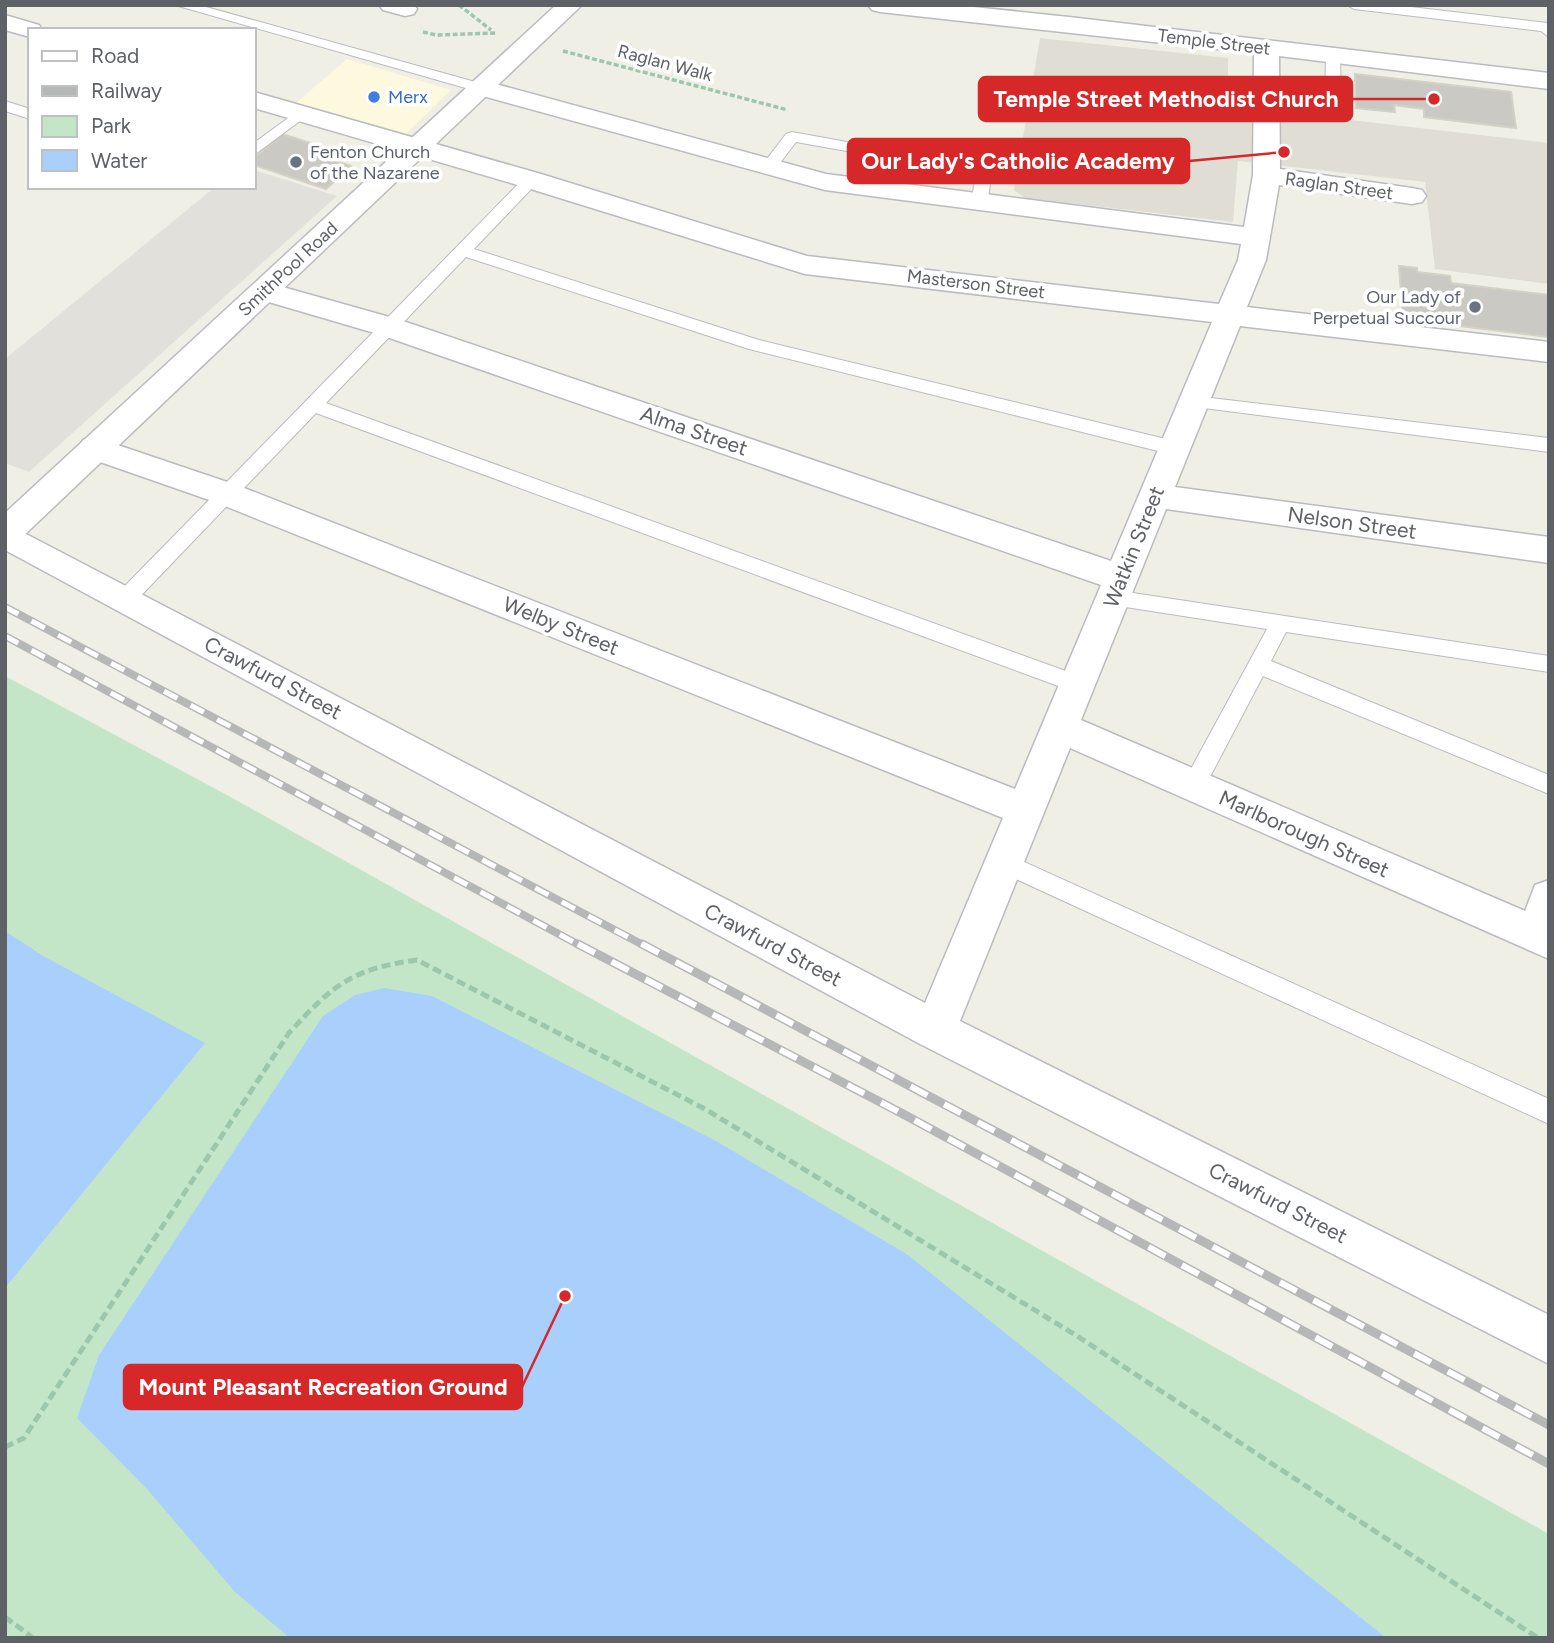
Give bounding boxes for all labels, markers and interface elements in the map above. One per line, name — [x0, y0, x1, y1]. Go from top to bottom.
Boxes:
street label: Temple Street — [1156, 24, 1272, 60]
legend — [28, 28, 256, 189]
street label: Raglan Walk — [615, 40, 715, 86]
text: Road — [91, 43, 139, 68]
callout: Temple Street Methodist Church — [979, 77, 1352, 121]
text: Railway — [91, 78, 162, 103]
text: Temple Street Methodist Church — [993, 85, 1339, 113]
place label: Merx — [388, 86, 428, 108]
marker: Merx — [366, 89, 382, 105]
text: Park — [91, 113, 132, 138]
callout: Our Lady's Catholic Academy — [848, 139, 1189, 183]
place label: Fenton Church of the Nazarene — [310, 141, 440, 184]
text: Our Lady's Catholic Academy — [861, 147, 1175, 175]
text: Water — [91, 148, 147, 173]
marker: Fenton Church of the Nazarene — [288, 154, 304, 170]
street label: Raglan Street — [1283, 168, 1395, 205]
street label: SmithPool Road — [234, 217, 342, 321]
street label: Masterson Street — [906, 265, 1047, 303]
place label: Our Lady of Perpetual Succour — [1313, 286, 1461, 329]
marker: Our Lady of Perpetual Succour — [1467, 299, 1483, 315]
street label: Alma Street — [637, 401, 751, 461]
street label: Watkin Street — [1098, 482, 1169, 611]
street label: Nelson Street — [1286, 501, 1418, 544]
street label: Welby Street — [500, 591, 623, 660]
street label: Crawfurd Street — [200, 631, 346, 724]
street label: Marlborough Street — [1215, 785, 1393, 882]
street label: Crawfurd Street — [700, 898, 846, 991]
street label: Crawfurd Street — [1205, 1157, 1352, 1248]
callout: Mount Pleasant Recreation Ground — [124, 1365, 522, 1409]
text: Mount Pleasant Recreation Ground — [138, 1373, 508, 1401]

